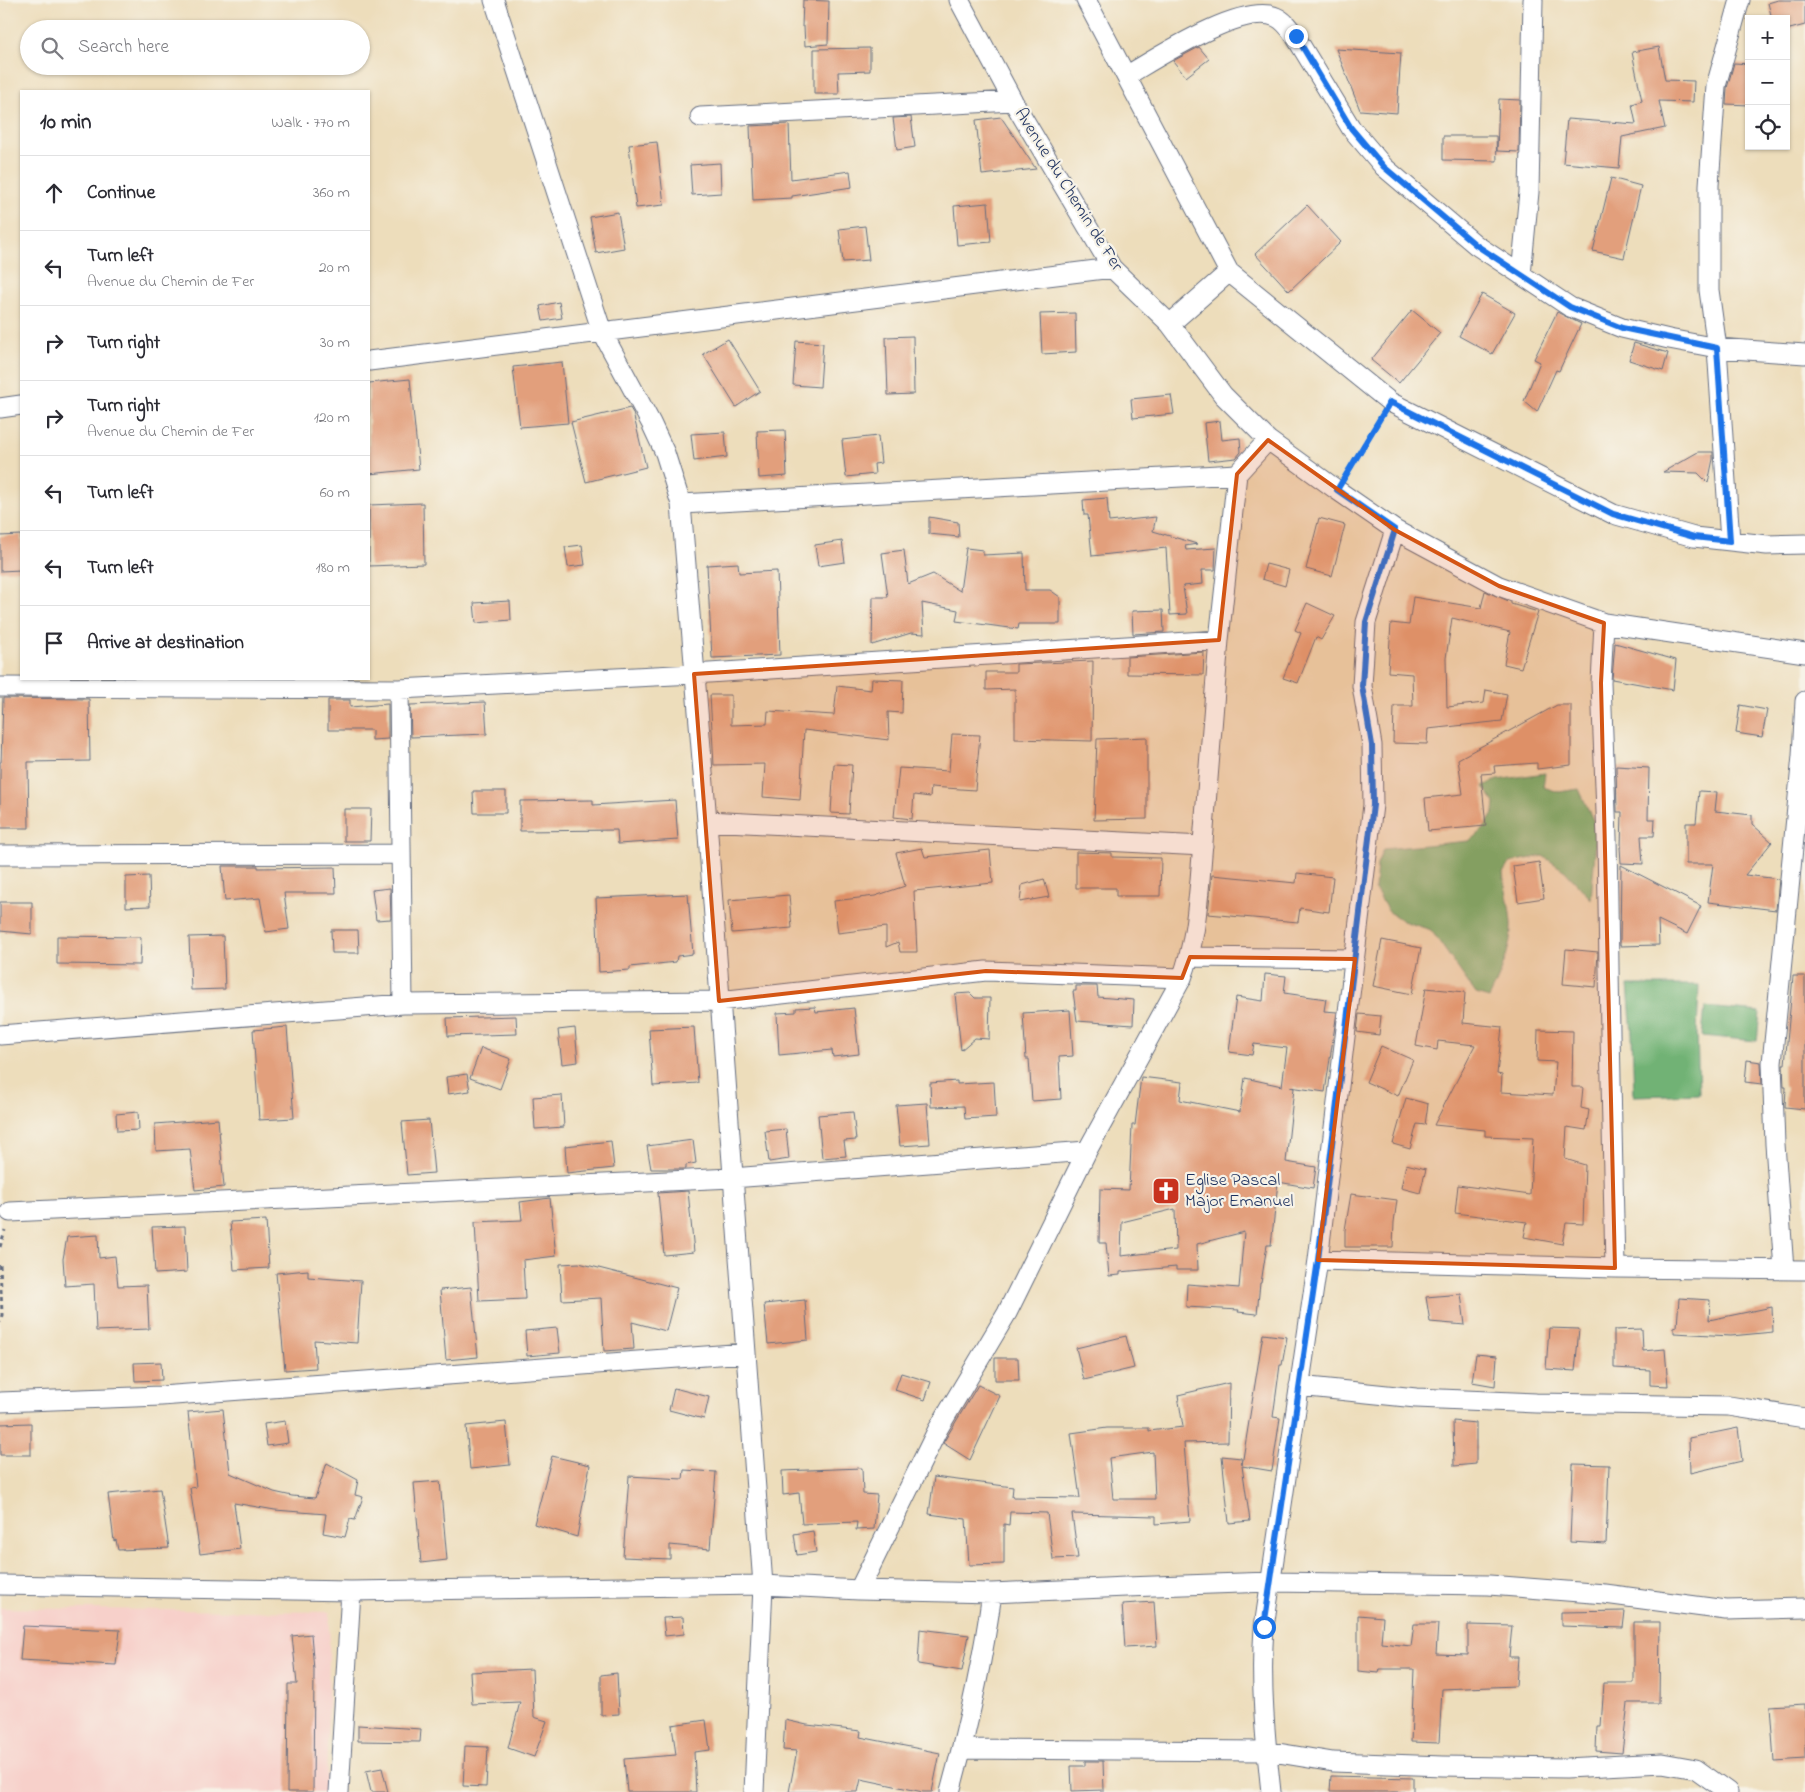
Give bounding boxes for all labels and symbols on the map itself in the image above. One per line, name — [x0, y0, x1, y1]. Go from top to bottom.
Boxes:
route end — [1285, 25, 1308, 48]
street label: Avenue du Chemin de Fer — [1007, 103, 1129, 277]
place label: Eglise Pascal Major Emanuel — [1185, 1168, 1294, 1215]
church icon: Eglise Pascal Major Emanuel — [1151, 1176, 1181, 1206]
route start — [1253, 1616, 1276, 1639]

